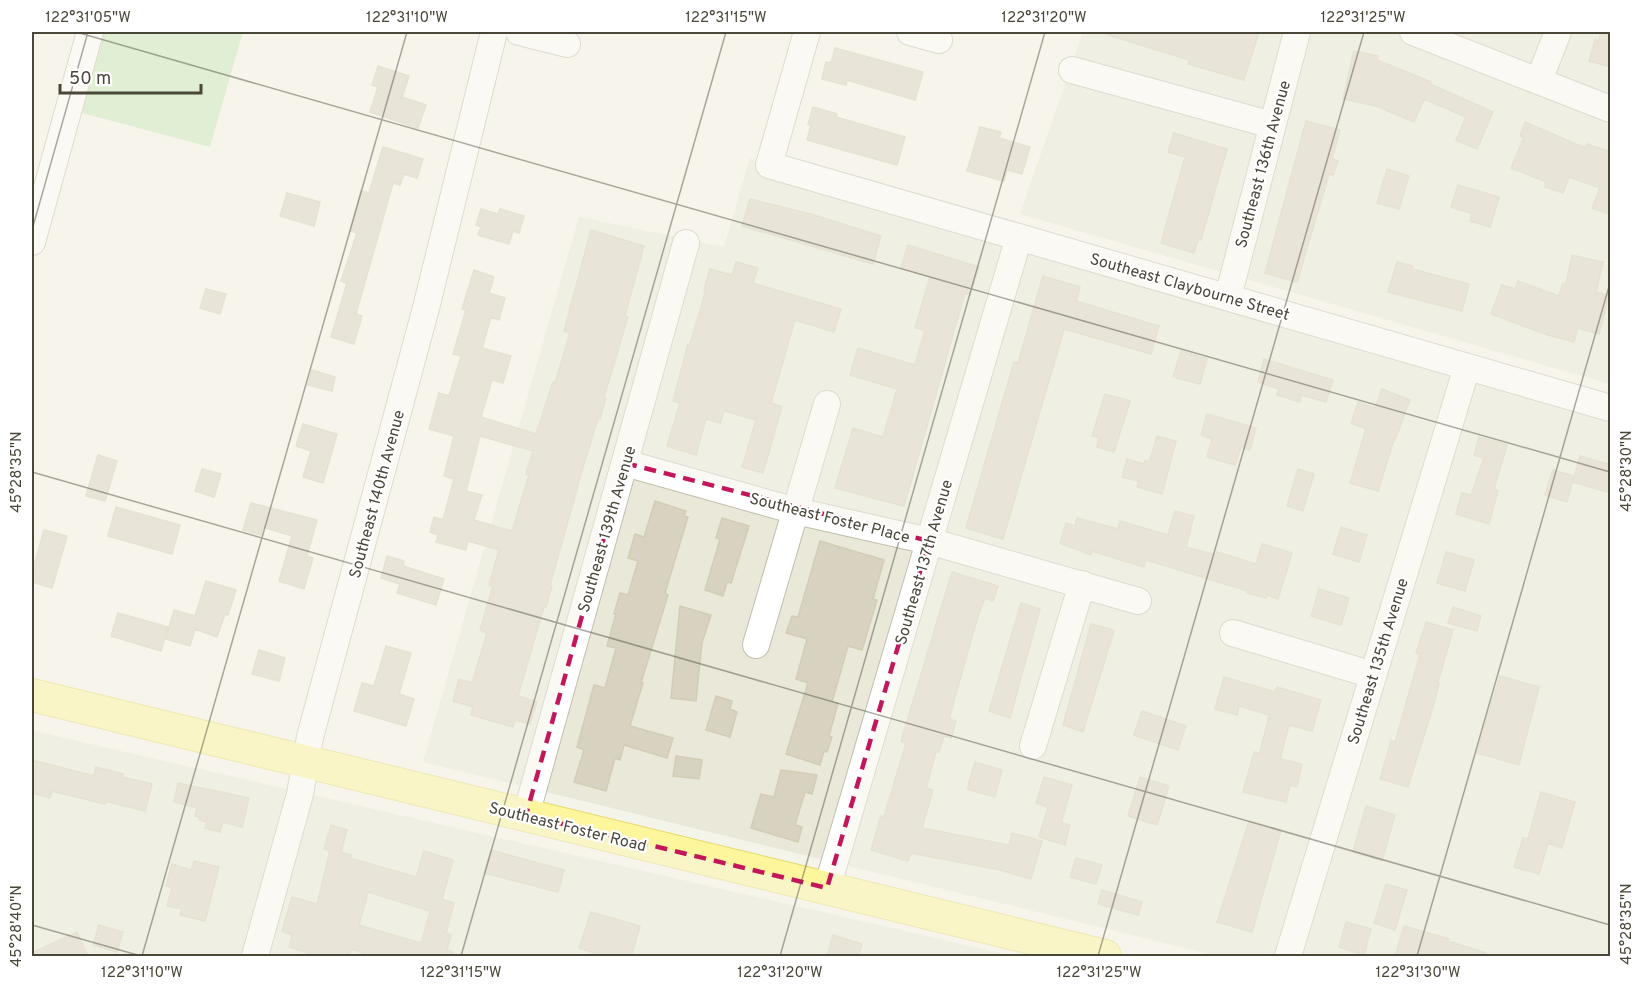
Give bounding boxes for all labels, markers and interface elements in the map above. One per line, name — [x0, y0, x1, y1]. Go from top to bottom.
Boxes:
text: 122°31'05"W — [45, 9, 131, 28]
text: 122°31'10"W — [366, 9, 448, 28]
text: 122°31'15"W — [685, 9, 767, 28]
text: 122°31'20"W — [1001, 9, 1087, 28]
text: 122°31'25"W — [1320, 9, 1406, 28]
scale bar — [60, 57, 201, 95]
text: 50 m — [69, 68, 111, 91]
street label: Southeast 136th Avenue — [1232, 78, 1296, 251]
street label: Southeast Claybourne Street — [1087, 250, 1292, 326]
street label: Southeast 140th Avenue — [346, 408, 410, 581]
text: 45°28'30"N — [1618, 430, 1637, 512]
text: 45°28'35"N — [8, 431, 27, 513]
street label: Southeast 139th Avenue — [575, 444, 641, 615]
street label: Southeast 137th Avenue — [892, 478, 958, 647]
street label: Southeast Foster Place — [747, 489, 912, 549]
street label: Southeast 135th Avenue — [1344, 576, 1414, 747]
street label: Southeast Foster Road — [487, 799, 648, 857]
text: 45°28'35"N — [1618, 883, 1637, 965]
text: 45°28'40"N — [8, 885, 27, 967]
text: 122°31'10"W — [101, 964, 183, 983]
text: 122°31'15"W — [420, 964, 502, 983]
text: 122°31'20"W — [737, 964, 823, 983]
text: 122°31'25"W — [1056, 964, 1142, 983]
text: 122°31'30"W — [1375, 964, 1461, 983]

